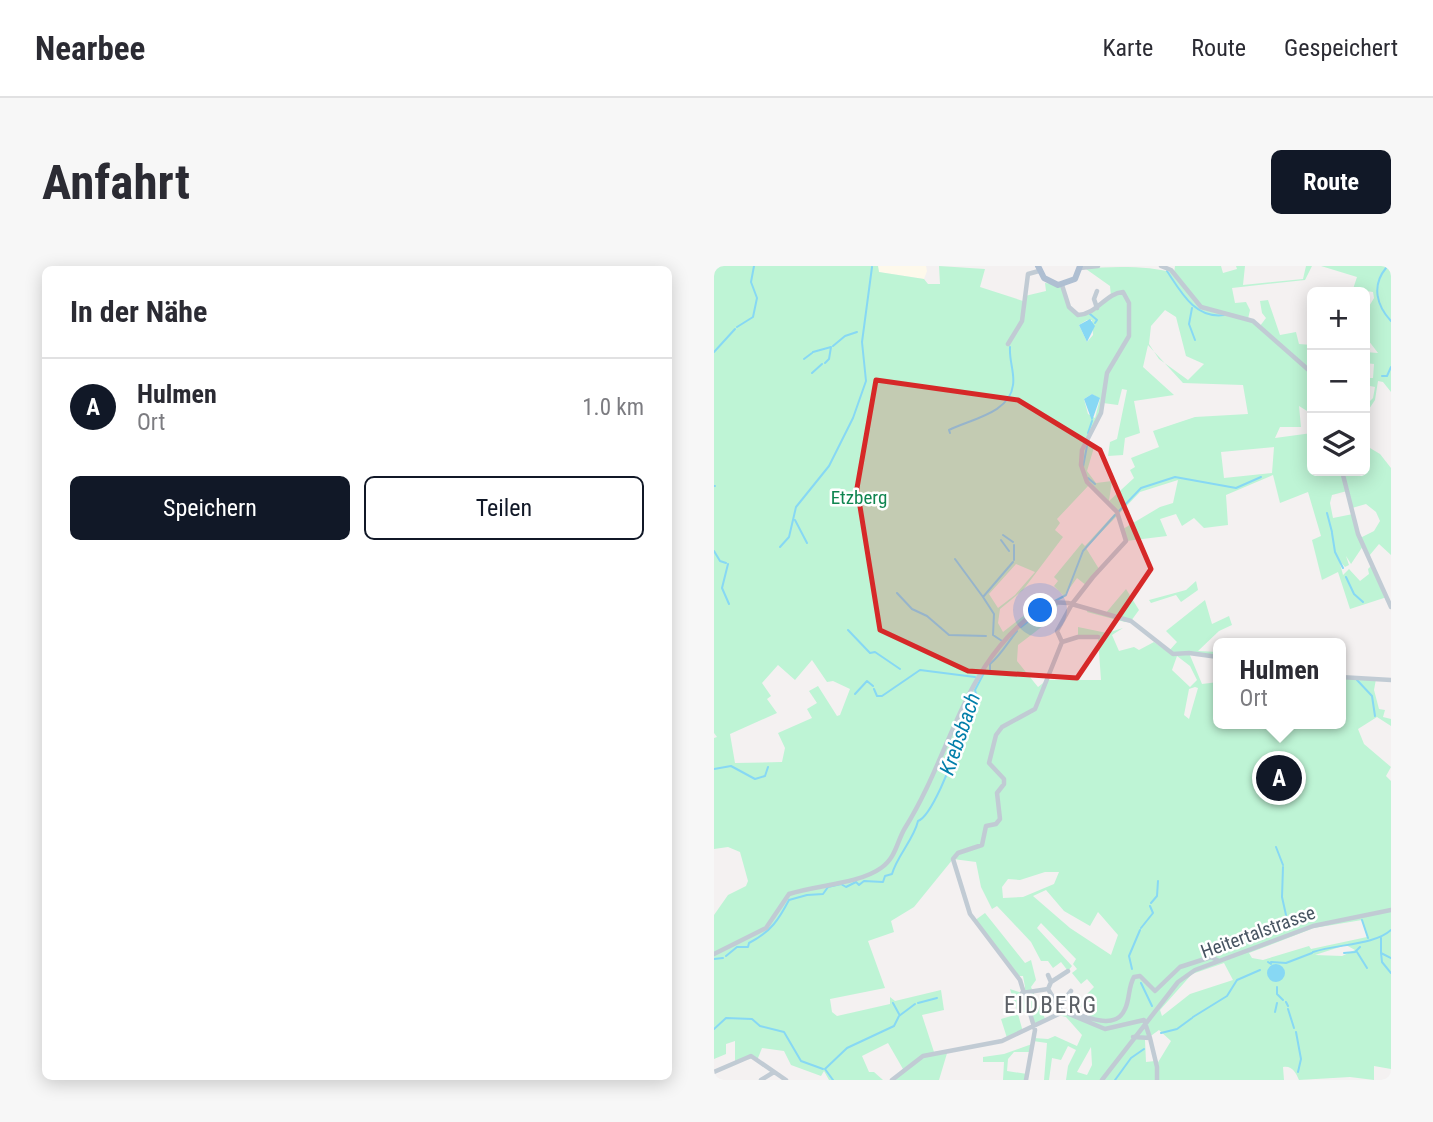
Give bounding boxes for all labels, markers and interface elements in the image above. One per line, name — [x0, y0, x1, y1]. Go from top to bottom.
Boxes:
text: Nearbee — [35, 29, 145, 68]
text: Karte — [1103, 34, 1153, 62]
text: Route — [1191, 34, 1246, 62]
text: Gespeichert — [1284, 34, 1398, 62]
button: Route — [1271, 150, 1391, 214]
text: Anfahrt — [42, 154, 190, 211]
map controls — [1307, 287, 1370, 476]
button: + — [1307, 287, 1370, 350]
text: In der Nähe — [70, 294, 207, 329]
button: − — [1307, 350, 1370, 413]
text: Hulmen — [137, 379, 217, 409]
text: A — [86, 394, 100, 421]
text: 1.0 km — [582, 394, 644, 421]
text: Ort — [137, 409, 165, 436]
button: layers — [1307, 413, 1370, 476]
button: Speichern — [70, 476, 350, 540]
button: Teilen — [364, 476, 644, 540]
park label: Etzberg — [831, 486, 887, 509]
your location — [1023, 593, 1057, 627]
popup — [1213, 638, 1346, 729]
text: Hulmen — [1240, 655, 1319, 685]
text: Ort — [1240, 685, 1268, 712]
water label: Krebsbach — [935, 690, 985, 778]
pin: A — [1256, 752, 1302, 804]
street label: Heitertalstrasse — [1198, 901, 1318, 963]
district label: EIDBERG — [1004, 992, 1098, 1019]

